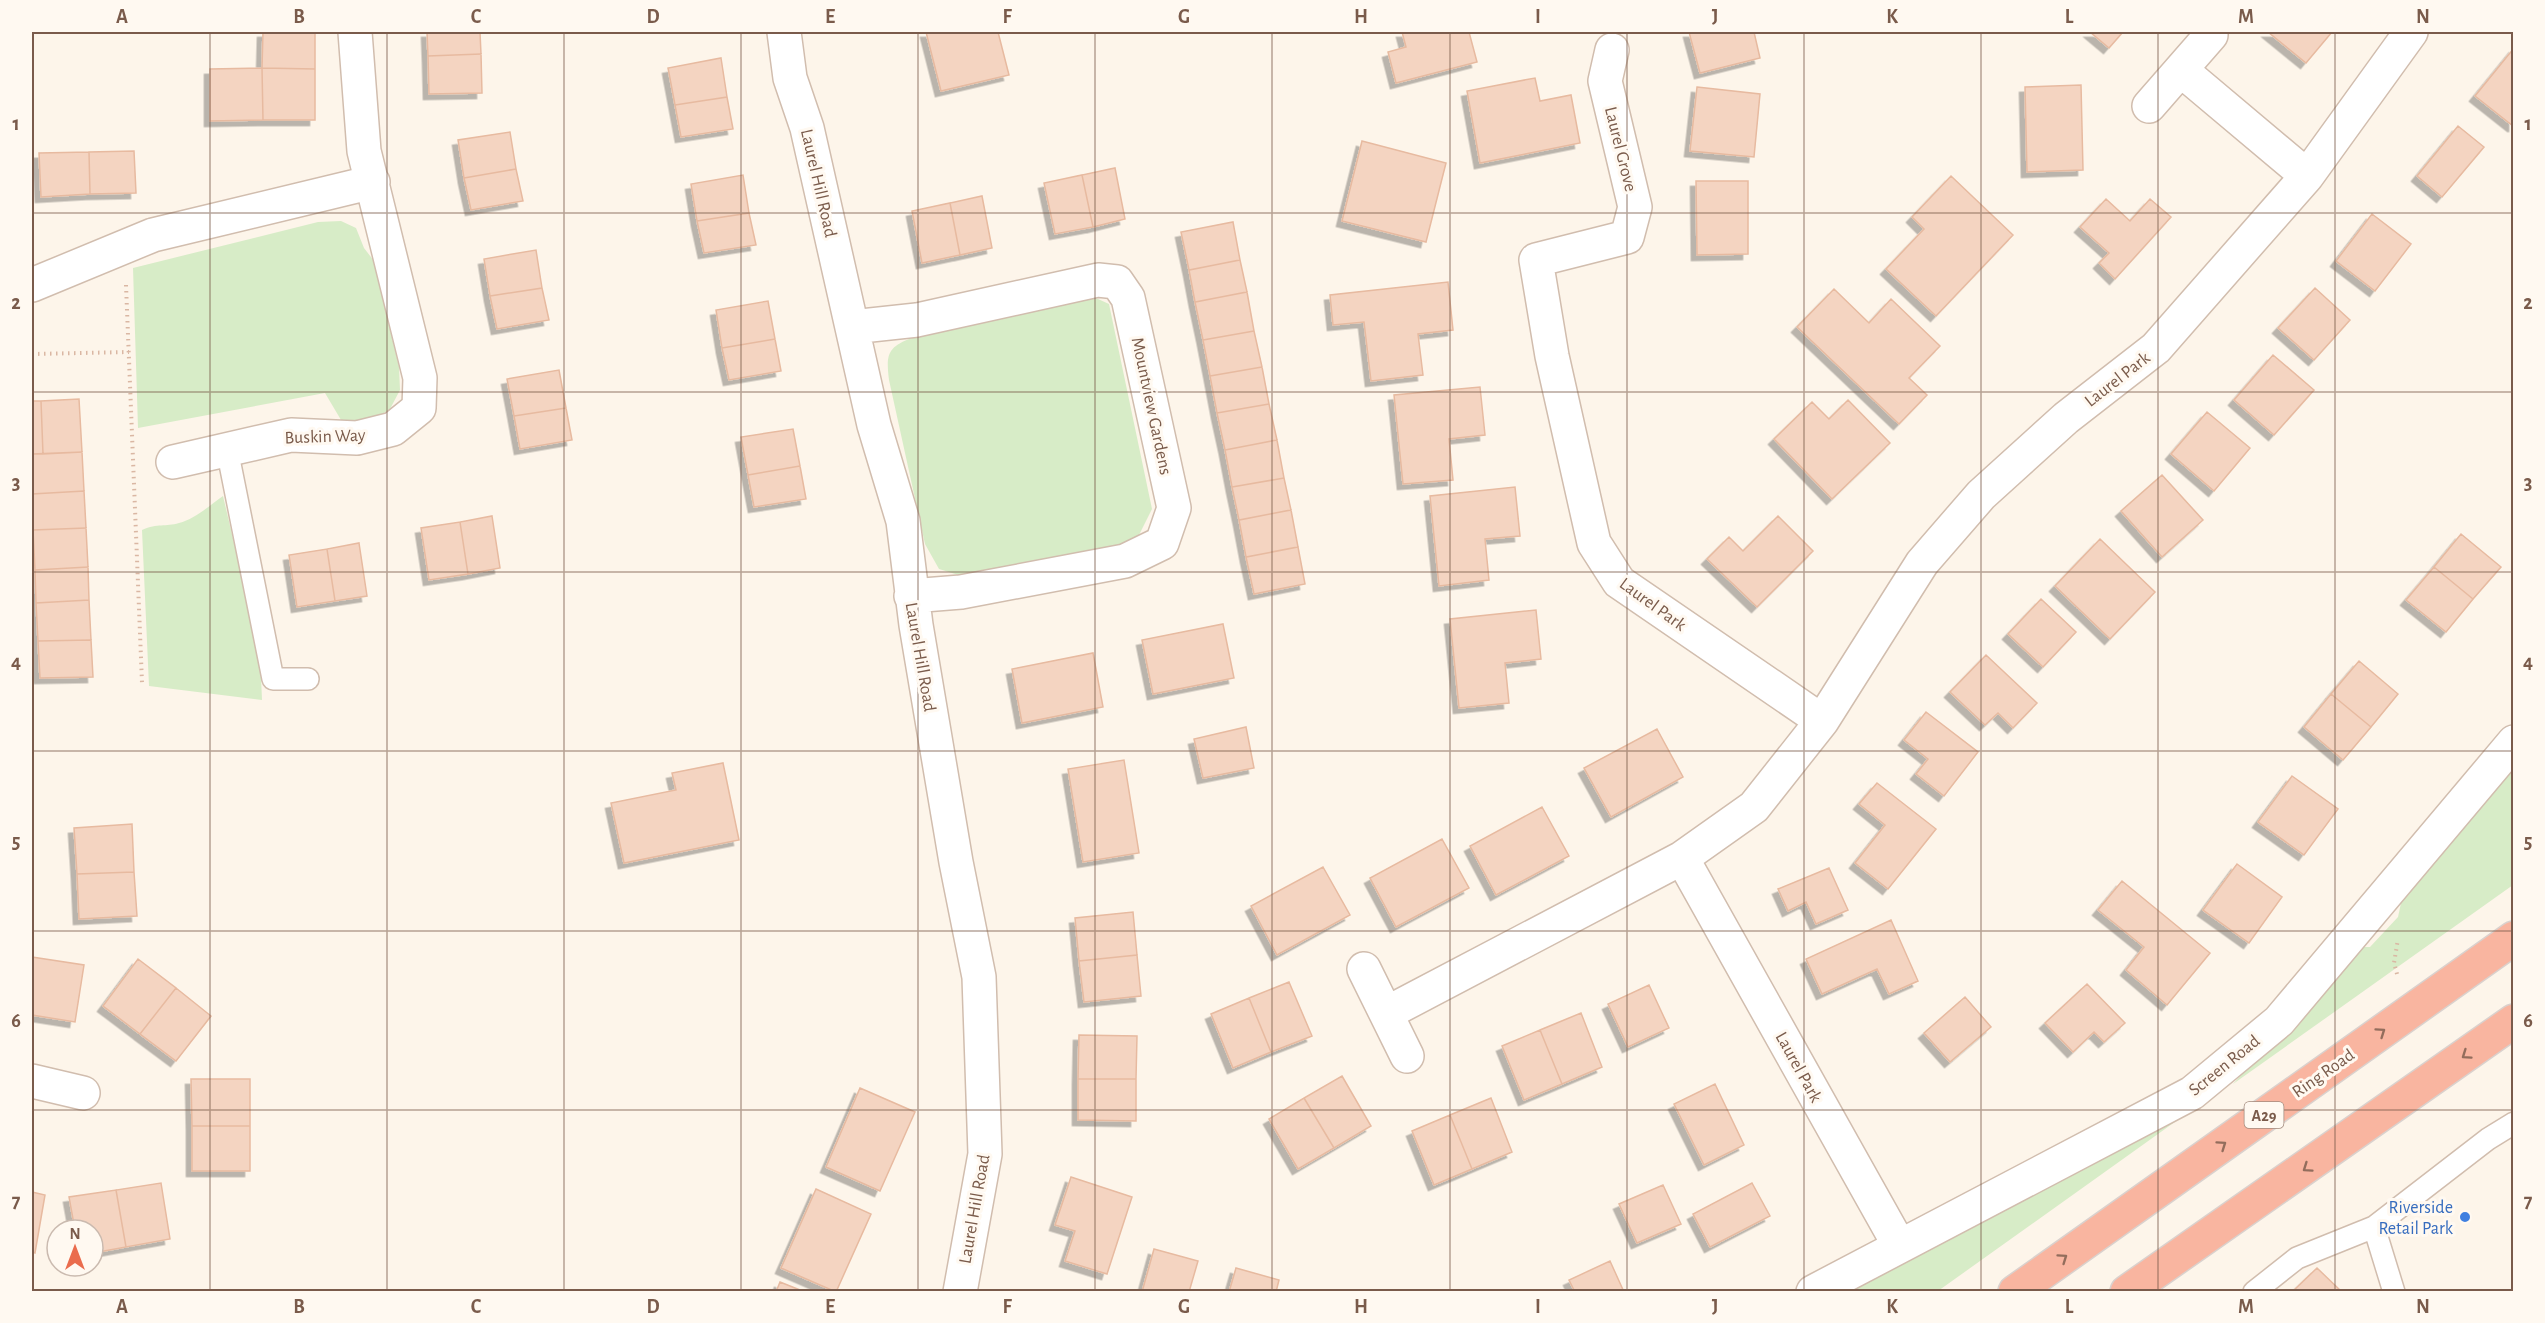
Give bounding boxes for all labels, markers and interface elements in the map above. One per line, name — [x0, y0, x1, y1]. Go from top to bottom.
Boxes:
text: A — [116, 7, 128, 27]
text: B — [293, 7, 305, 27]
text: C — [471, 7, 482, 27]
text: D — [646, 7, 660, 27]
text: E — [825, 7, 835, 27]
text: F — [1002, 7, 1012, 27]
text: G — [1178, 7, 1190, 27]
text: H — [1354, 7, 1368, 27]
text: I — [1535, 7, 1541, 27]
text: J — [1712, 7, 1718, 27]
text: K — [1886, 7, 1898, 27]
text: L — [2065, 7, 2074, 27]
text: M — [2238, 7, 2254, 27]
text: N — [2416, 7, 2430, 27]
street label: Laurel Grove — [1601, 105, 1639, 194]
text: 1 — [12, 114, 20, 134]
text: 1 — [2524, 114, 2532, 134]
street label: Laurel Hill Road — [797, 127, 839, 239]
text: 2 — [11, 293, 21, 313]
text: 2 — [2523, 293, 2533, 313]
street label: Mountview Gardens — [1128, 336, 1174, 477]
street label: Laurel Park — [2082, 348, 2154, 411]
street label: Buskin Way — [284, 427, 366, 447]
text: 3 — [12, 473, 20, 493]
text: 3 — [2524, 473, 2532, 493]
street label: Laurel Park — [1616, 575, 1690, 635]
street label: Laurel Hill Road — [902, 601, 938, 713]
text: 4 — [11, 652, 21, 672]
text: 4 — [2523, 652, 2533, 672]
text: 5 — [12, 832, 20, 852]
text: 5 — [2524, 832, 2532, 852]
text: 6 — [11, 1011, 21, 1031]
text: 6 — [2523, 1011, 2533, 1031]
one-way arrow — [2374, 1028, 2385, 1039]
street label: Laurel Park — [1771, 1029, 1825, 1106]
street label: Screen Road — [2186, 1032, 2263, 1100]
street label: Ring Road — [2289, 1046, 2358, 1102]
one-way arrow — [2461, 1048, 2472, 1059]
road number: A29 — [2244, 1102, 2284, 1128]
one-way arrow — [2216, 1141, 2227, 1152]
street label: Laurel Hill Road — [957, 1153, 993, 1265]
one-way arrow — [2302, 1161, 2313, 1172]
text: 7 — [12, 1191, 21, 1211]
text: 7 — [2524, 1191, 2533, 1211]
place label: Riverside Retail Park — [2378, 1199, 2454, 1238]
marker: Riverside Retail Park — [2458, 1210, 2472, 1224]
north arrow — [45, 1218, 105, 1278]
text: N — [69, 1226, 81, 1242]
one-way arrow — [2057, 1254, 2068, 1265]
text: A — [116, 1297, 128, 1317]
text: B — [293, 1297, 305, 1317]
text: C — [471, 1297, 482, 1317]
text: D — [646, 1297, 660, 1317]
text: E — [825, 1297, 835, 1317]
text: F — [1002, 1297, 1012, 1317]
text: G — [1178, 1297, 1190, 1317]
text: H — [1354, 1297, 1368, 1317]
text: I — [1535, 1297, 1541, 1317]
text: J — [1712, 1297, 1718, 1317]
text: K — [1886, 1297, 1898, 1317]
text: L — [2065, 1297, 2074, 1317]
text: M — [2238, 1297, 2254, 1317]
text: N — [2416, 1297, 2430, 1317]

